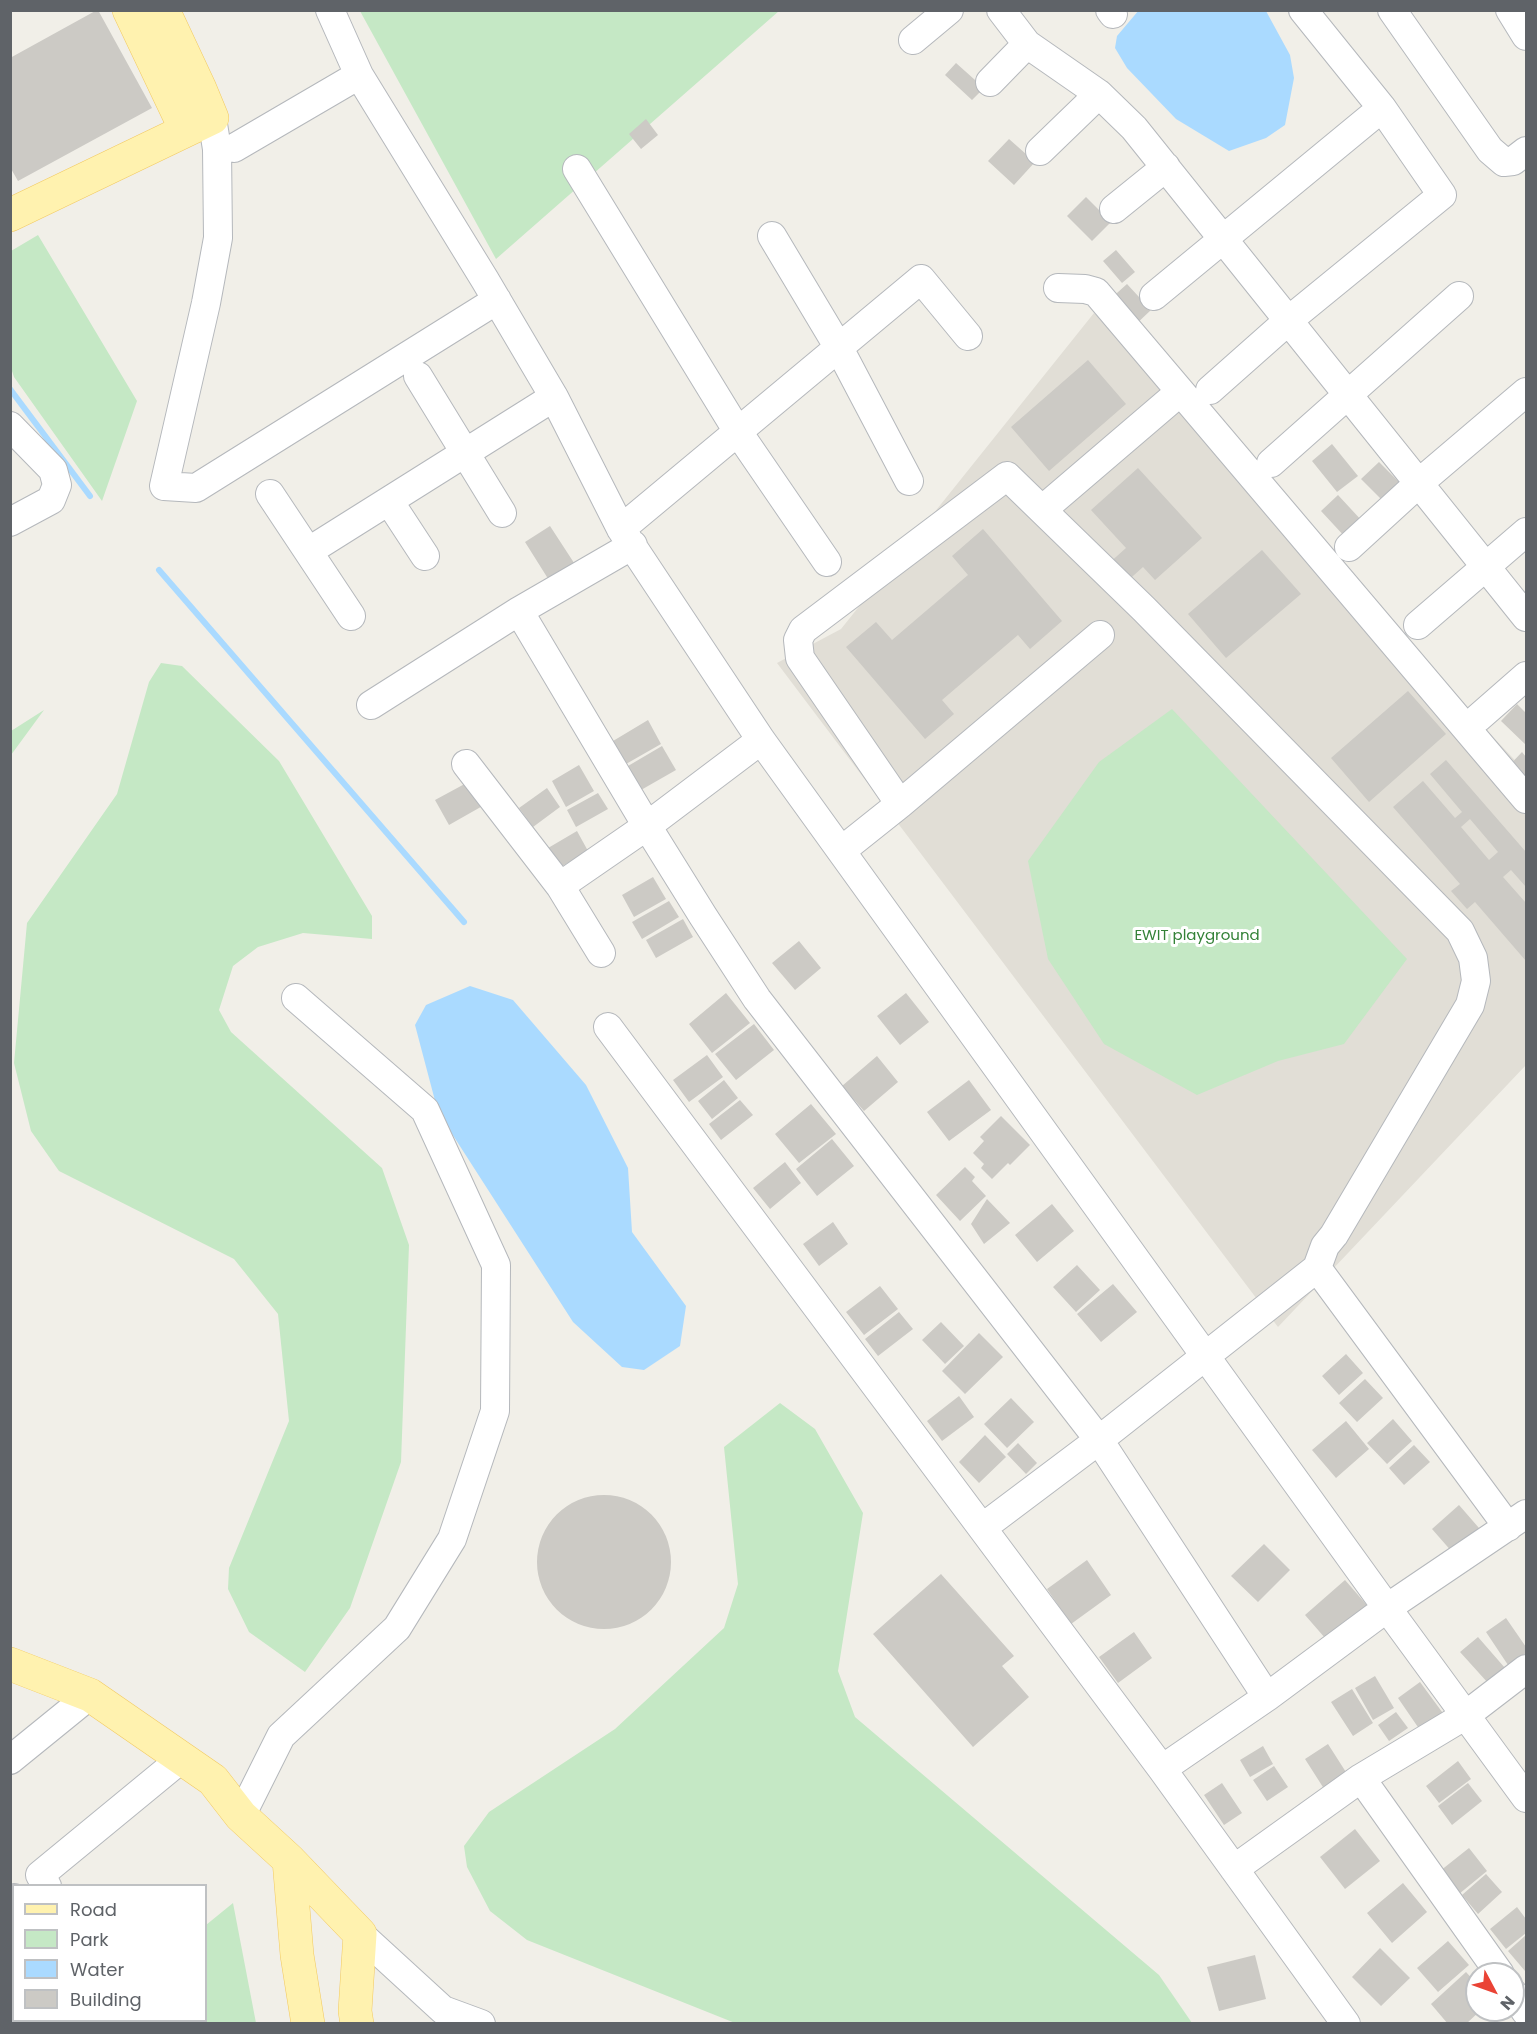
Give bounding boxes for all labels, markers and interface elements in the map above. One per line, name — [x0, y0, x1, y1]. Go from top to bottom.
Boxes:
park label: EWIT playground — [1134, 927, 1260, 945]
legend — [12, 1884, 207, 2022]
text: Road — [70, 1897, 117, 1922]
text: Park — [70, 1927, 109, 1952]
text: Water — [70, 1957, 124, 1982]
north arrow — [1465, 1962, 1525, 2022]
text: Building — [70, 1987, 142, 2012]
text: N — [1495, 1991, 1520, 2015]

